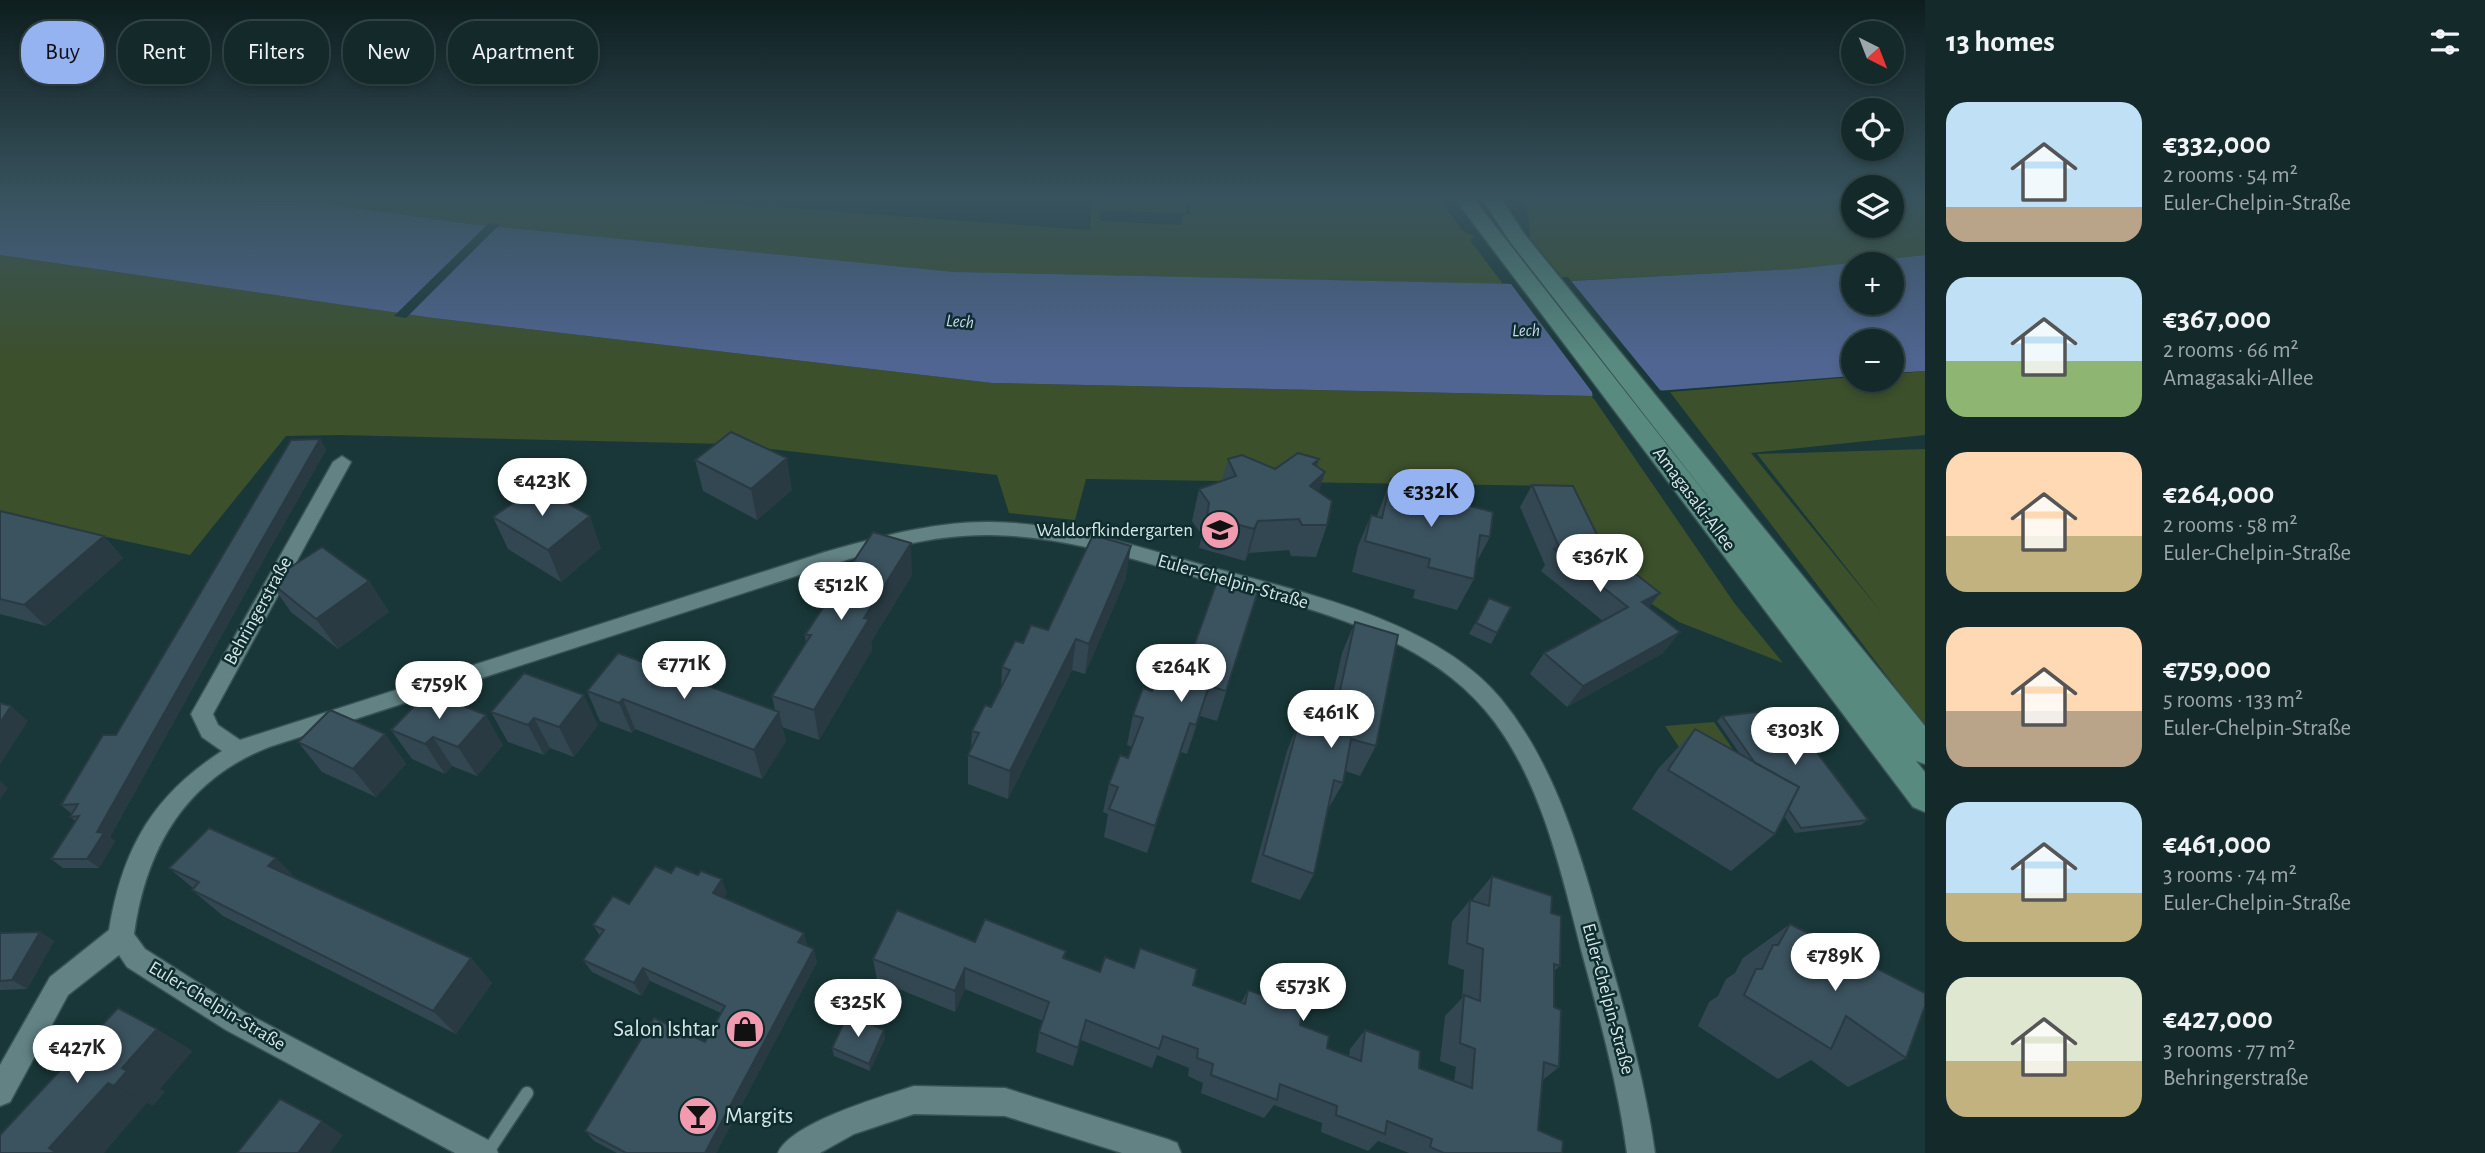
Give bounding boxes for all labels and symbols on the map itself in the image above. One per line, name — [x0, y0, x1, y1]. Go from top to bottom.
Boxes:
north arrow — [1841, 21, 1904, 84]
water label: Lech — [945, 312, 975, 332]
water label: Lech — [1512, 322, 1540, 340]
street label: Amagasaki-Allee — [1649, 444, 1739, 554]
pin: €423K — [493, 458, 591, 518]
pin: €332K — [1382, 470, 1480, 529]
school or university icon: Waldorfkindergarten — [1199, 509, 1241, 551]
place label: Waldorfkindergarten — [1036, 521, 1193, 540]
pin: €367K — [1551, 534, 1649, 594]
street label: Euler-Chelpin-Straße — [1156, 551, 1310, 613]
street label: Behringerstraße — [221, 554, 295, 668]
pin: €512K — [792, 562, 890, 622]
pin: €771K — [635, 642, 733, 701]
pin: €264K — [1132, 644, 1230, 704]
pin: €759K — [390, 662, 488, 721]
pin: €461K — [1282, 690, 1380, 750]
pin: €303K — [1746, 708, 1844, 767]
street label: Euler-Chelpin-Straße — [1579, 921, 1637, 1077]
pin: €789K — [1786, 934, 1884, 993]
street label: Euler-Chelpin-Straße — [146, 958, 288, 1054]
pin: €573K — [1254, 964, 1352, 1023]
pin: €325K — [809, 979, 907, 1039]
shop icon: Salon Ishtar — [724, 1008, 766, 1050]
place label: Salon Ishtar — [613, 1018, 719, 1041]
pin: €427K — [28, 1026, 126, 1085]
bar icon: Margits — [677, 1095, 719, 1137]
place label: Margits — [725, 1105, 793, 1128]

